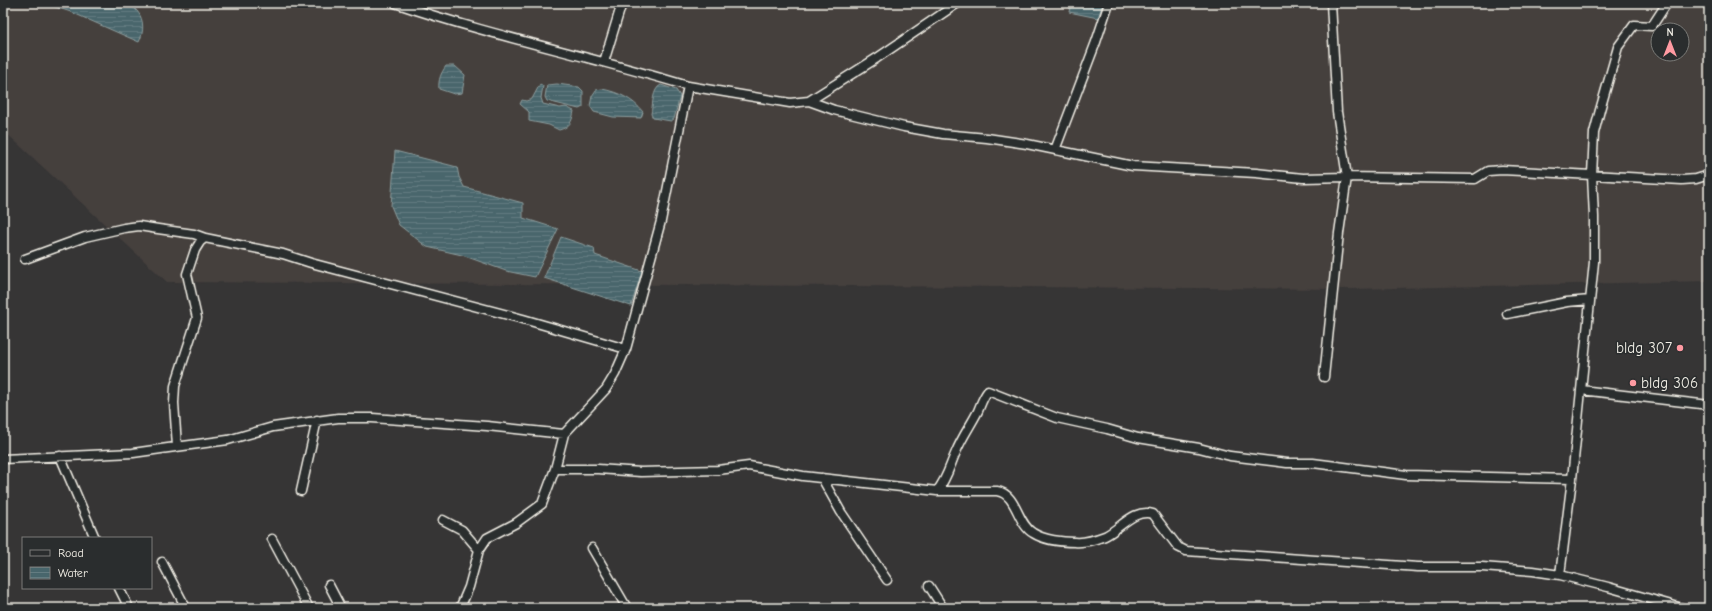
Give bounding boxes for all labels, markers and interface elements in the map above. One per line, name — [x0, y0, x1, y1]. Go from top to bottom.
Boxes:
north arrow — [1650, 22, 1690, 62]
text: N — [1666, 26, 1674, 39]
place label: bldg 307 — [1616, 339, 1672, 357]
marker: bldg 307 — [1675, 343, 1685, 353]
place label: bldg 306 — [1641, 374, 1698, 392]
marker: bldg 306 — [1628, 378, 1638, 388]
legend — [22, 537, 152, 589]
text: Road — [58, 546, 84, 560]
text: Water — [58, 566, 88, 580]

